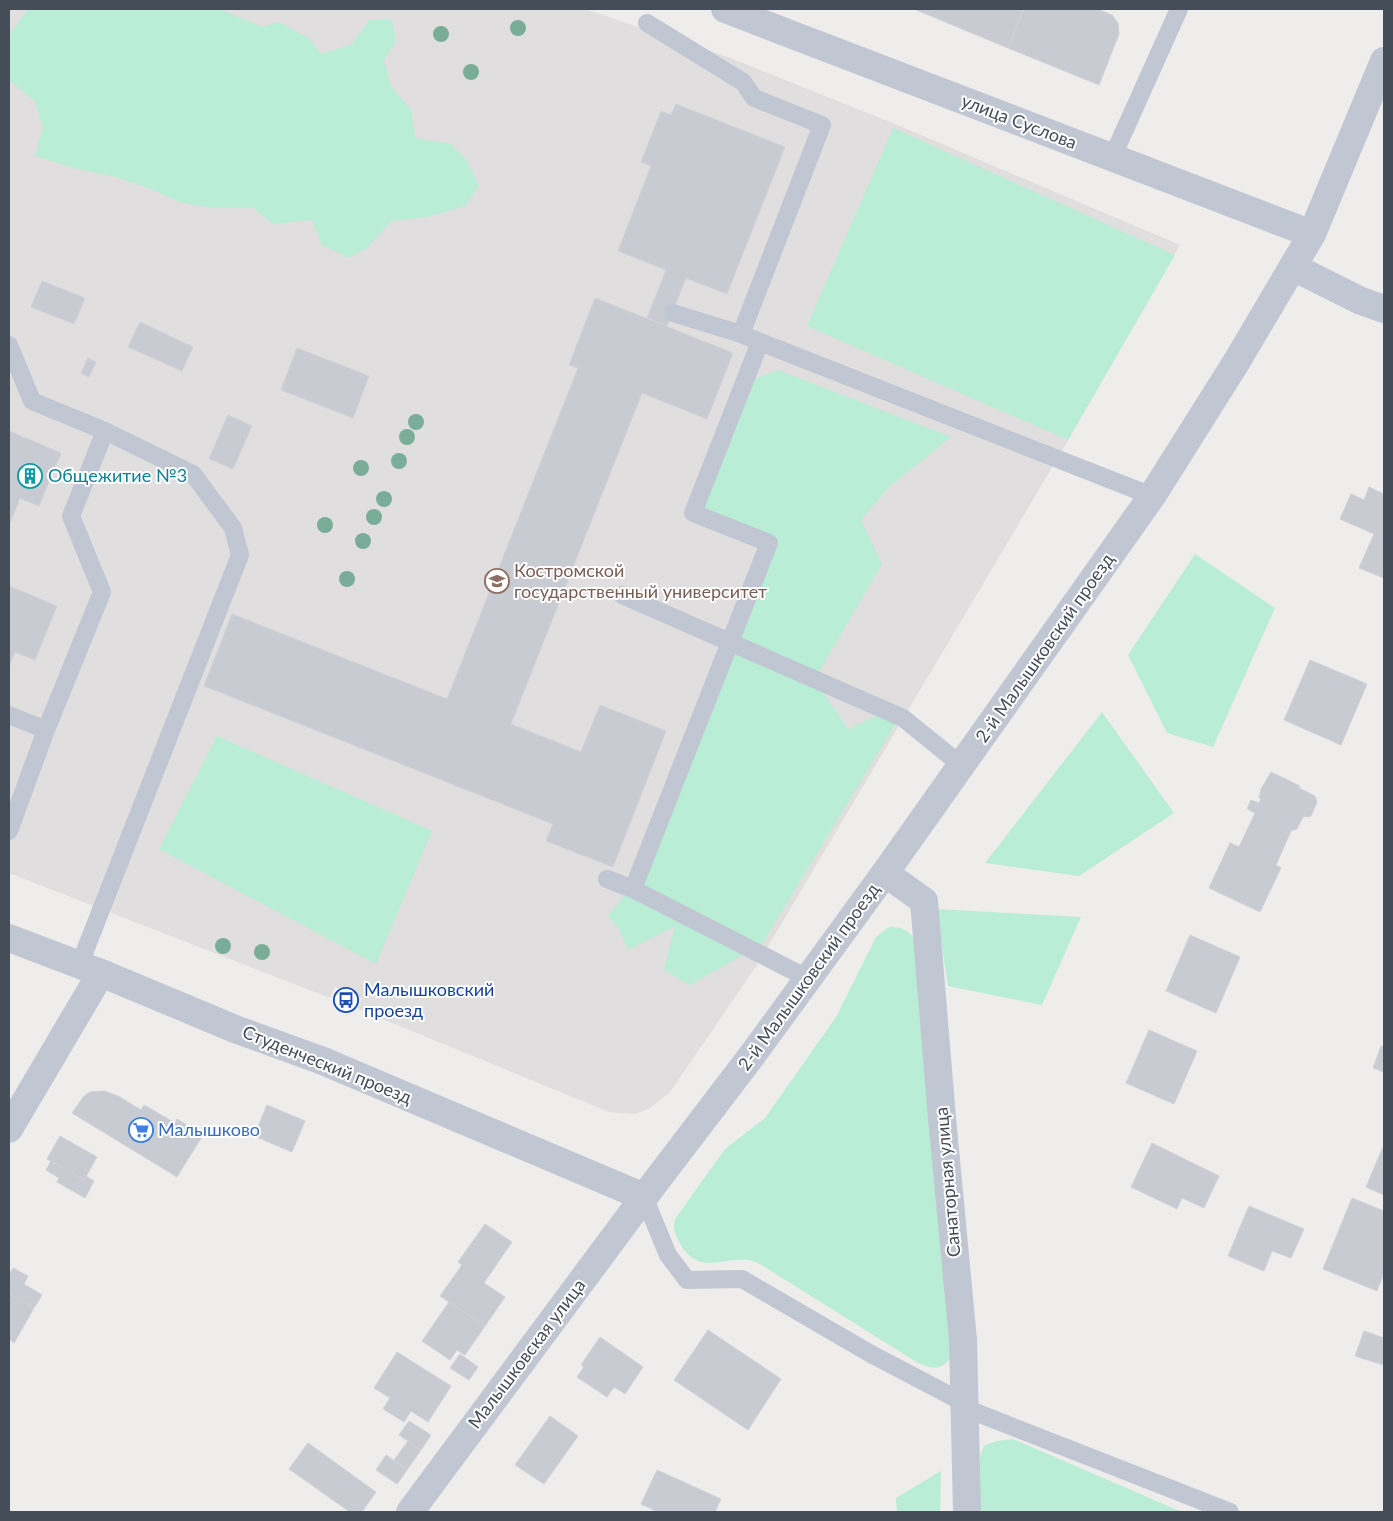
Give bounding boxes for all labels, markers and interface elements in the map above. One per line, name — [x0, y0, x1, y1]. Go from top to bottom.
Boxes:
street label: улица Суслова — [959, 89, 1080, 153]
building icon: Общежитие №3 — [17, 463, 43, 489]
place label: Общежитие №3 — [48, 464, 187, 486]
street label: 2-й Малышковский проезд — [970, 548, 1118, 746]
place label: Костромской государственный университет — [514, 559, 767, 602]
school or university icon: Костромской государственный университет — [484, 568, 510, 594]
street label: 2-й Малышковский проезд — [733, 878, 884, 1074]
place label: Малышковский проезд — [364, 978, 494, 1021]
bus stop icon: Малышковский проезд — [333, 987, 359, 1013]
street label: Студенческий проезд — [239, 1020, 415, 1108]
street label: Санаторная улица — [929, 1106, 965, 1258]
supermarket icon: Малышково — [128, 1117, 154, 1143]
place label: Малышково — [158, 1118, 260, 1140]
street label: Малышковская улица — [463, 1274, 590, 1432]

